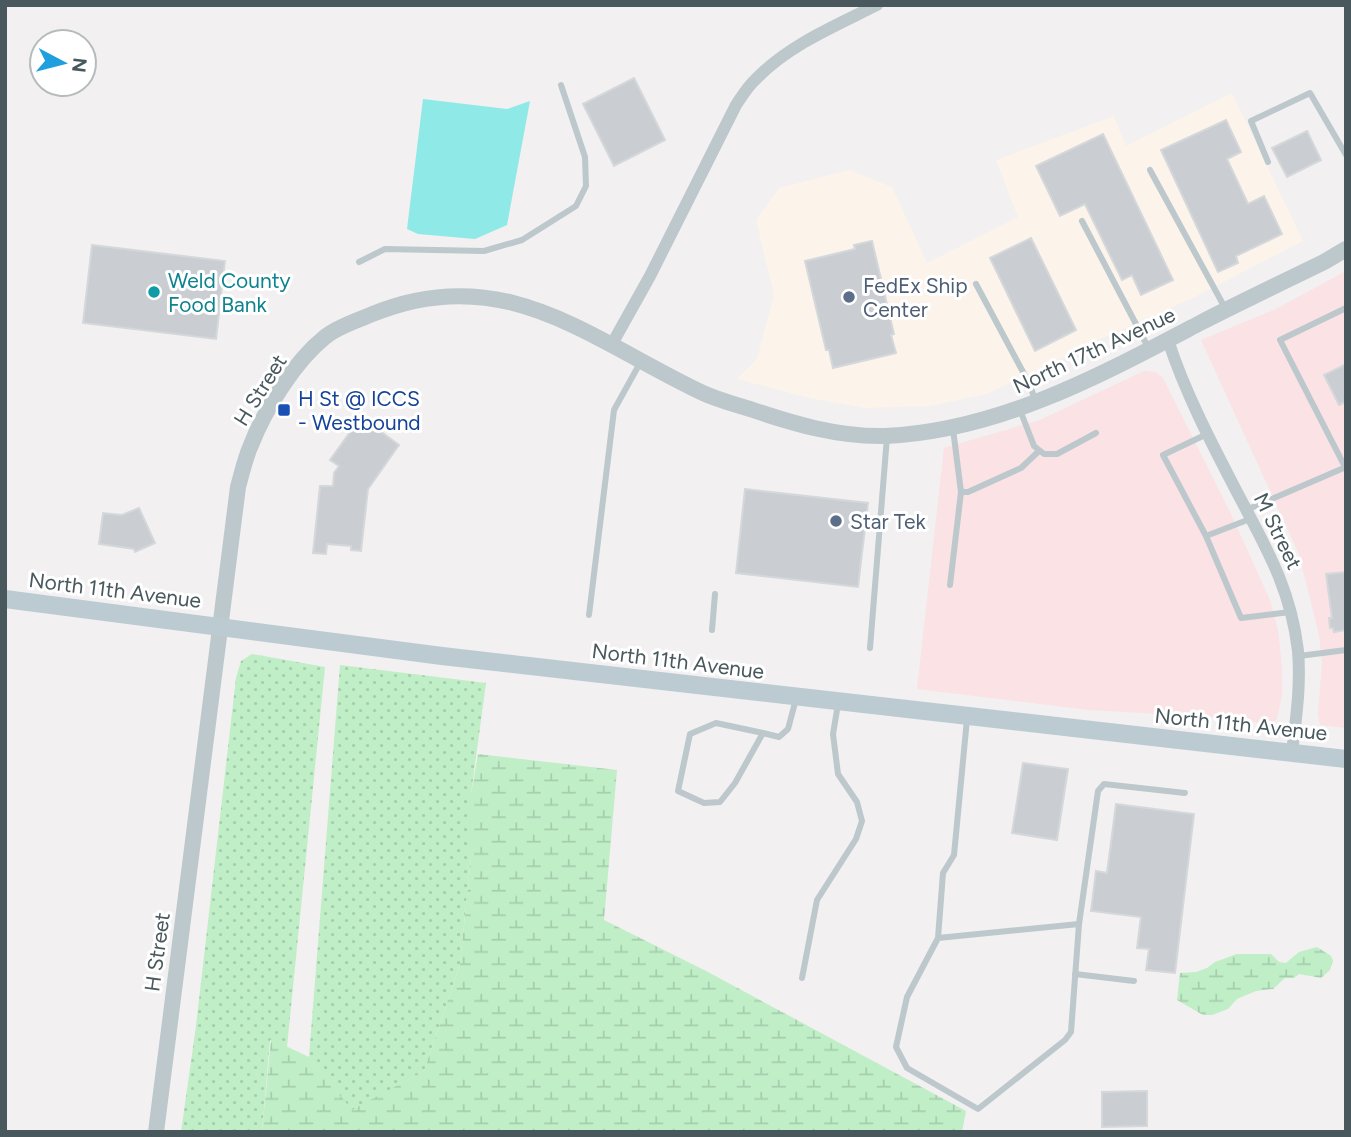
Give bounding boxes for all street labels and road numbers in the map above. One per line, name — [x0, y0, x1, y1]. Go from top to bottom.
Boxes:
street label: North 17th Avenue — [1009, 301, 1179, 399]
street label: H Street — [228, 350, 292, 430]
street label: M Street — [1249, 489, 1307, 573]
street label: North 11th Avenue — [27, 567, 203, 613]
street label: North 11th Avenue — [590, 638, 766, 684]
street label: North 11th Avenue — [1153, 702, 1329, 746]
street label: H Street — [139, 911, 175, 993]

